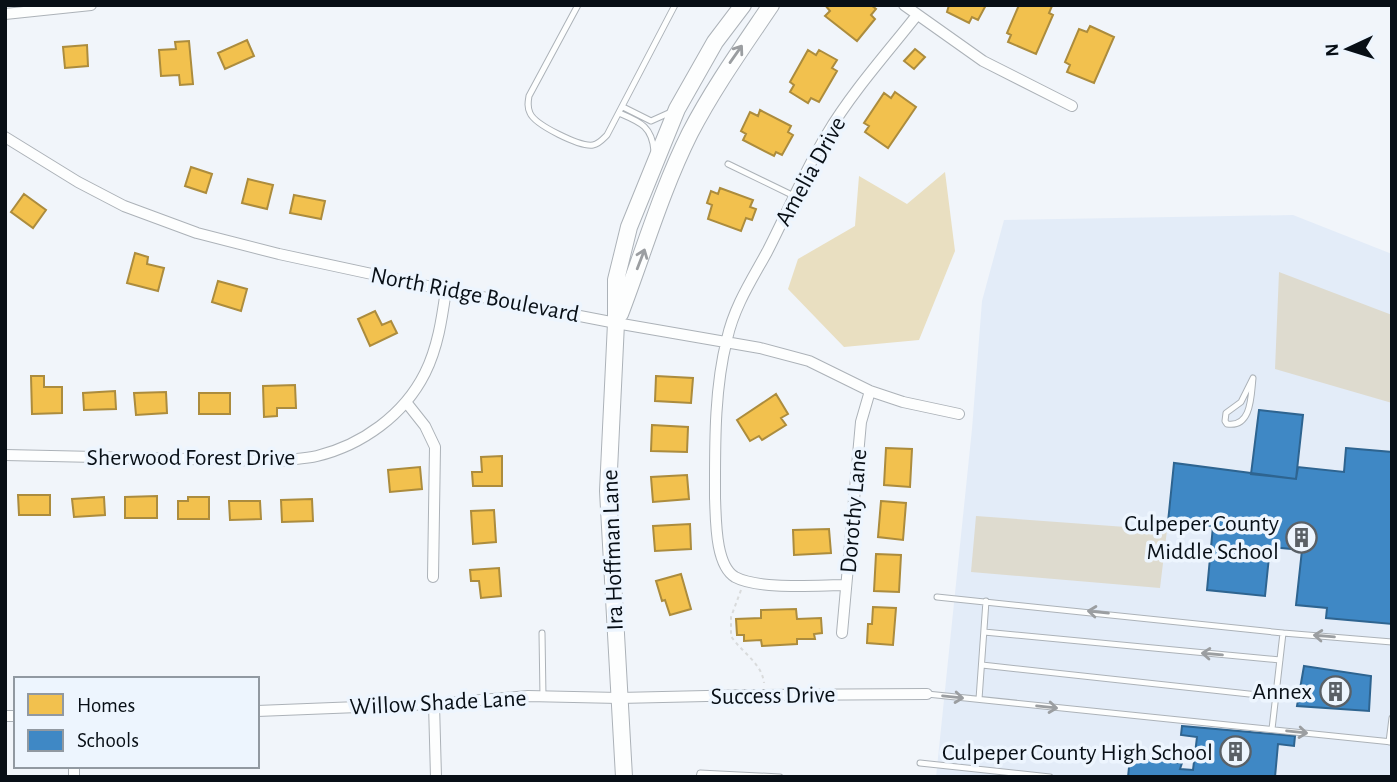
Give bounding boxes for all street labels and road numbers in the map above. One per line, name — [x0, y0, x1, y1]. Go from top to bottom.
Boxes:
street label: Amelia Drive — [771, 113, 851, 230]
street label: North Ridge Boulevard — [368, 263, 581, 327]
street label: Sherwood Forest Drive — [87, 446, 295, 470]
street label: Dorothy Lane — [837, 448, 871, 574]
street label: Ira Hoffman Lane — [598, 469, 628, 631]
street label: Success Drive — [710, 683, 836, 709]
street label: Willow Shade Lane — [349, 686, 527, 720]

